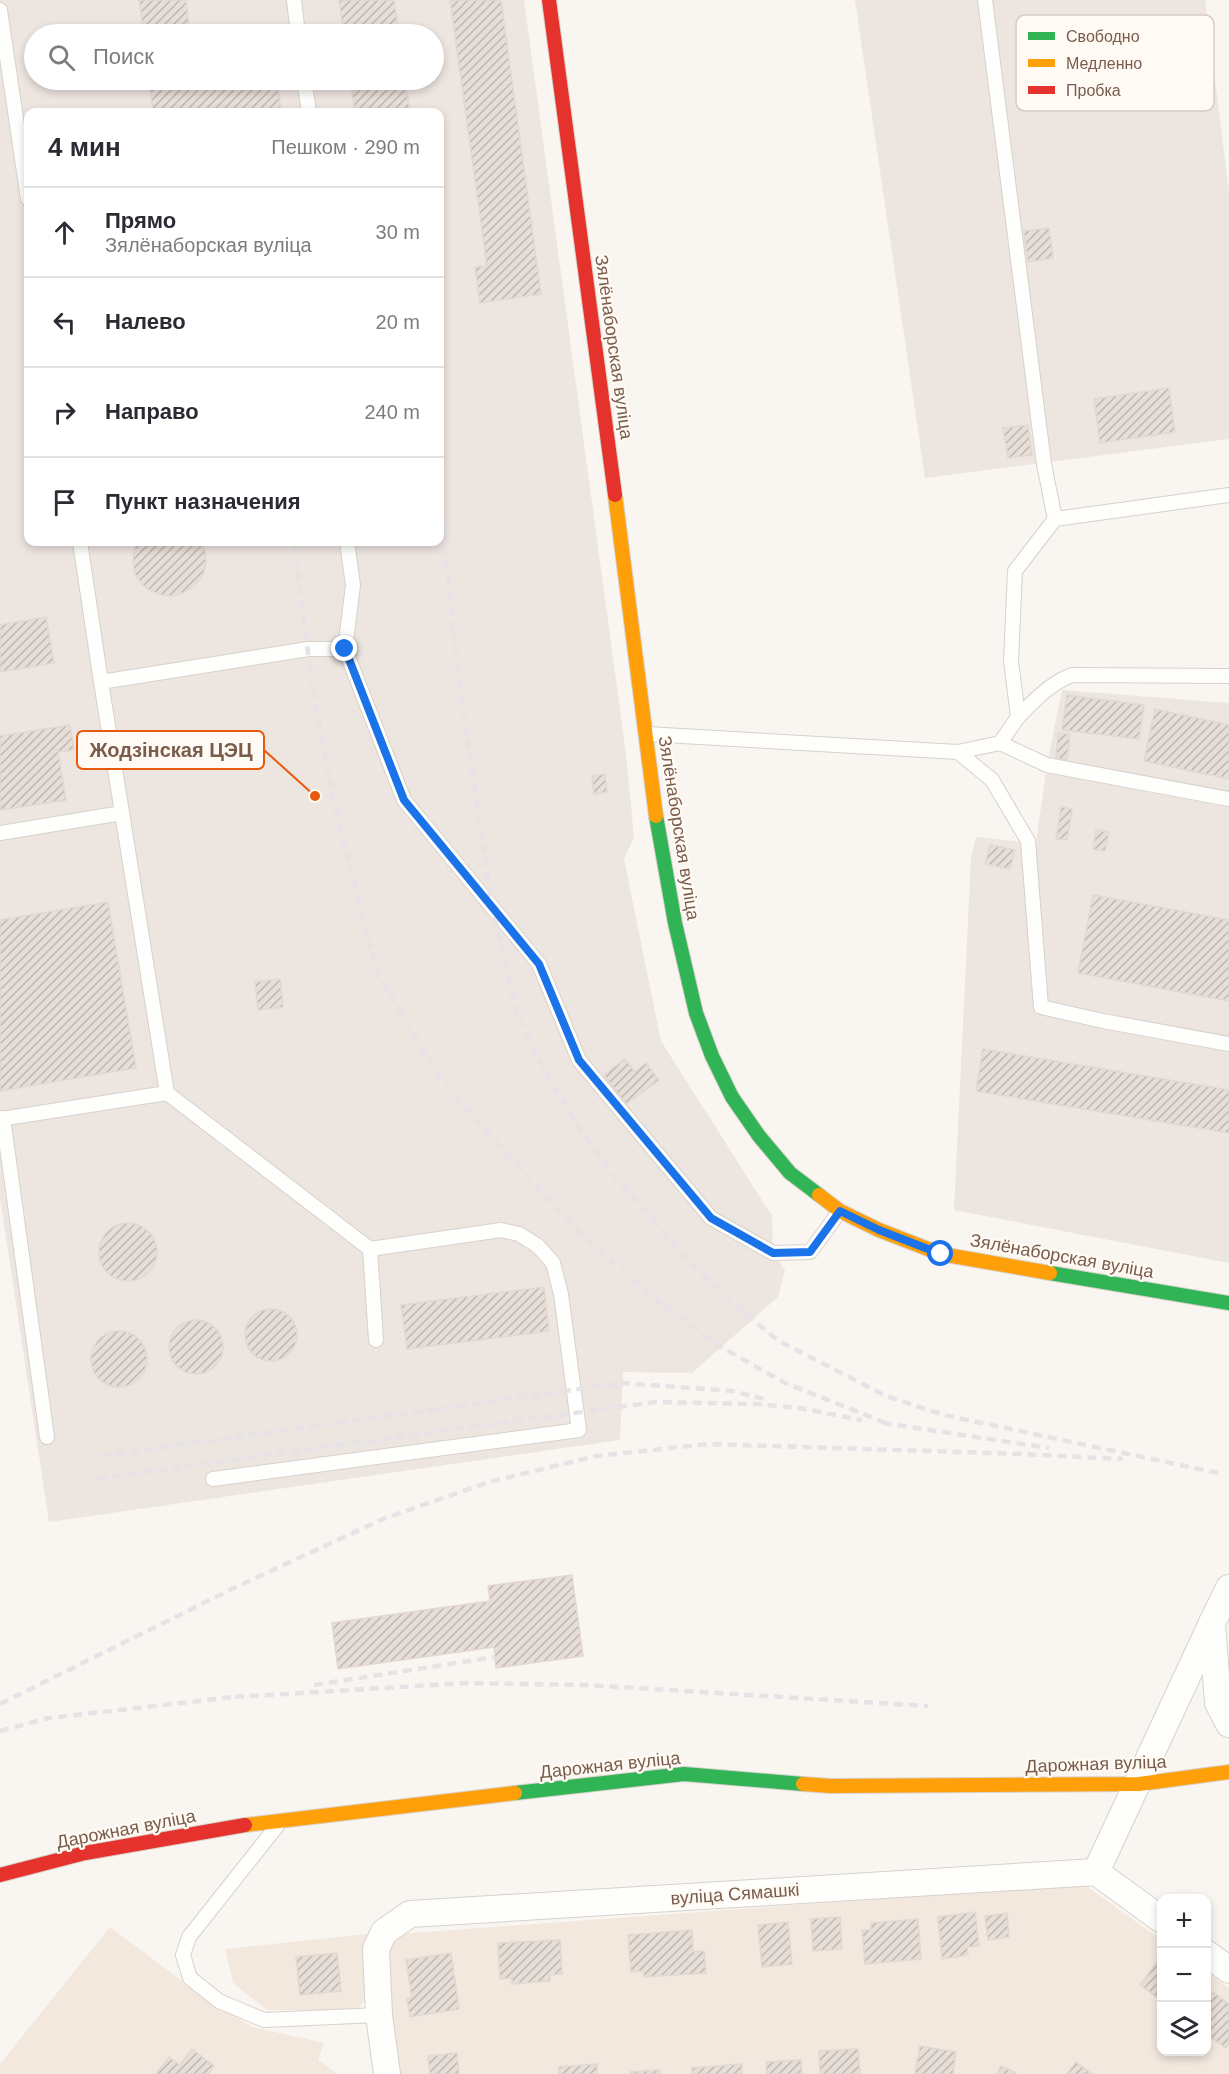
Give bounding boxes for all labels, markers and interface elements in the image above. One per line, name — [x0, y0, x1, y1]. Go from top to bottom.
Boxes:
legend — [1016, 15, 1214, 111]
search box — [24, 24, 444, 90]
text: Свободно — [1066, 28, 1140, 45]
icon: search — [45, 41, 78, 74]
text: Поиск — [93, 44, 154, 69]
text: Медленно — [1066, 55, 1142, 72]
text: Пробка — [1066, 82, 1121, 99]
text: 4 мин — [48, 132, 121, 162]
text: Пешком · 290 m — [271, 136, 420, 158]
text: Прямо — [105, 208, 176, 233]
icon: ahead — [48, 216, 81, 249]
text: 30 m — [376, 221, 420, 243]
text: Зялёнаборская вуліца — [105, 234, 312, 256]
street label: Зялёнаборская вуліца — [591, 253, 637, 441]
icon: left — [48, 306, 81, 339]
text: Налево — [105, 309, 186, 334]
text: 20 m — [376, 311, 420, 333]
icon: right — [48, 396, 81, 429]
text: Направо — [105, 399, 199, 424]
text: 240 m — [364, 401, 420, 423]
icon: arrive — [48, 486, 81, 519]
text: Пункт назначения — [105, 489, 301, 514]
route end — [331, 635, 357, 661]
callout: Жодзінская ЦЭЦ — [77, 731, 264, 769]
street label: Зялёнаборская вуліца — [655, 735, 704, 922]
text: Жодзінская ЦЭЦ — [88, 739, 253, 761]
street label: Зялёнаборская вуліца — [969, 1230, 1156, 1282]
route start — [927, 1240, 953, 1266]
street label: Дарожная вуліца — [539, 1748, 682, 1782]
street label: Дарожная вуліца — [1025, 1752, 1168, 1776]
street label: Дарожная вуліца — [55, 1806, 198, 1852]
street label: вуліца Сямашкі — [670, 1880, 800, 1908]
map controls — [1157, 1894, 1211, 2056]
button: + — [1157, 1894, 1211, 1948]
button: − — [1157, 1948, 1211, 2002]
button: layers — [1157, 2002, 1211, 2056]

